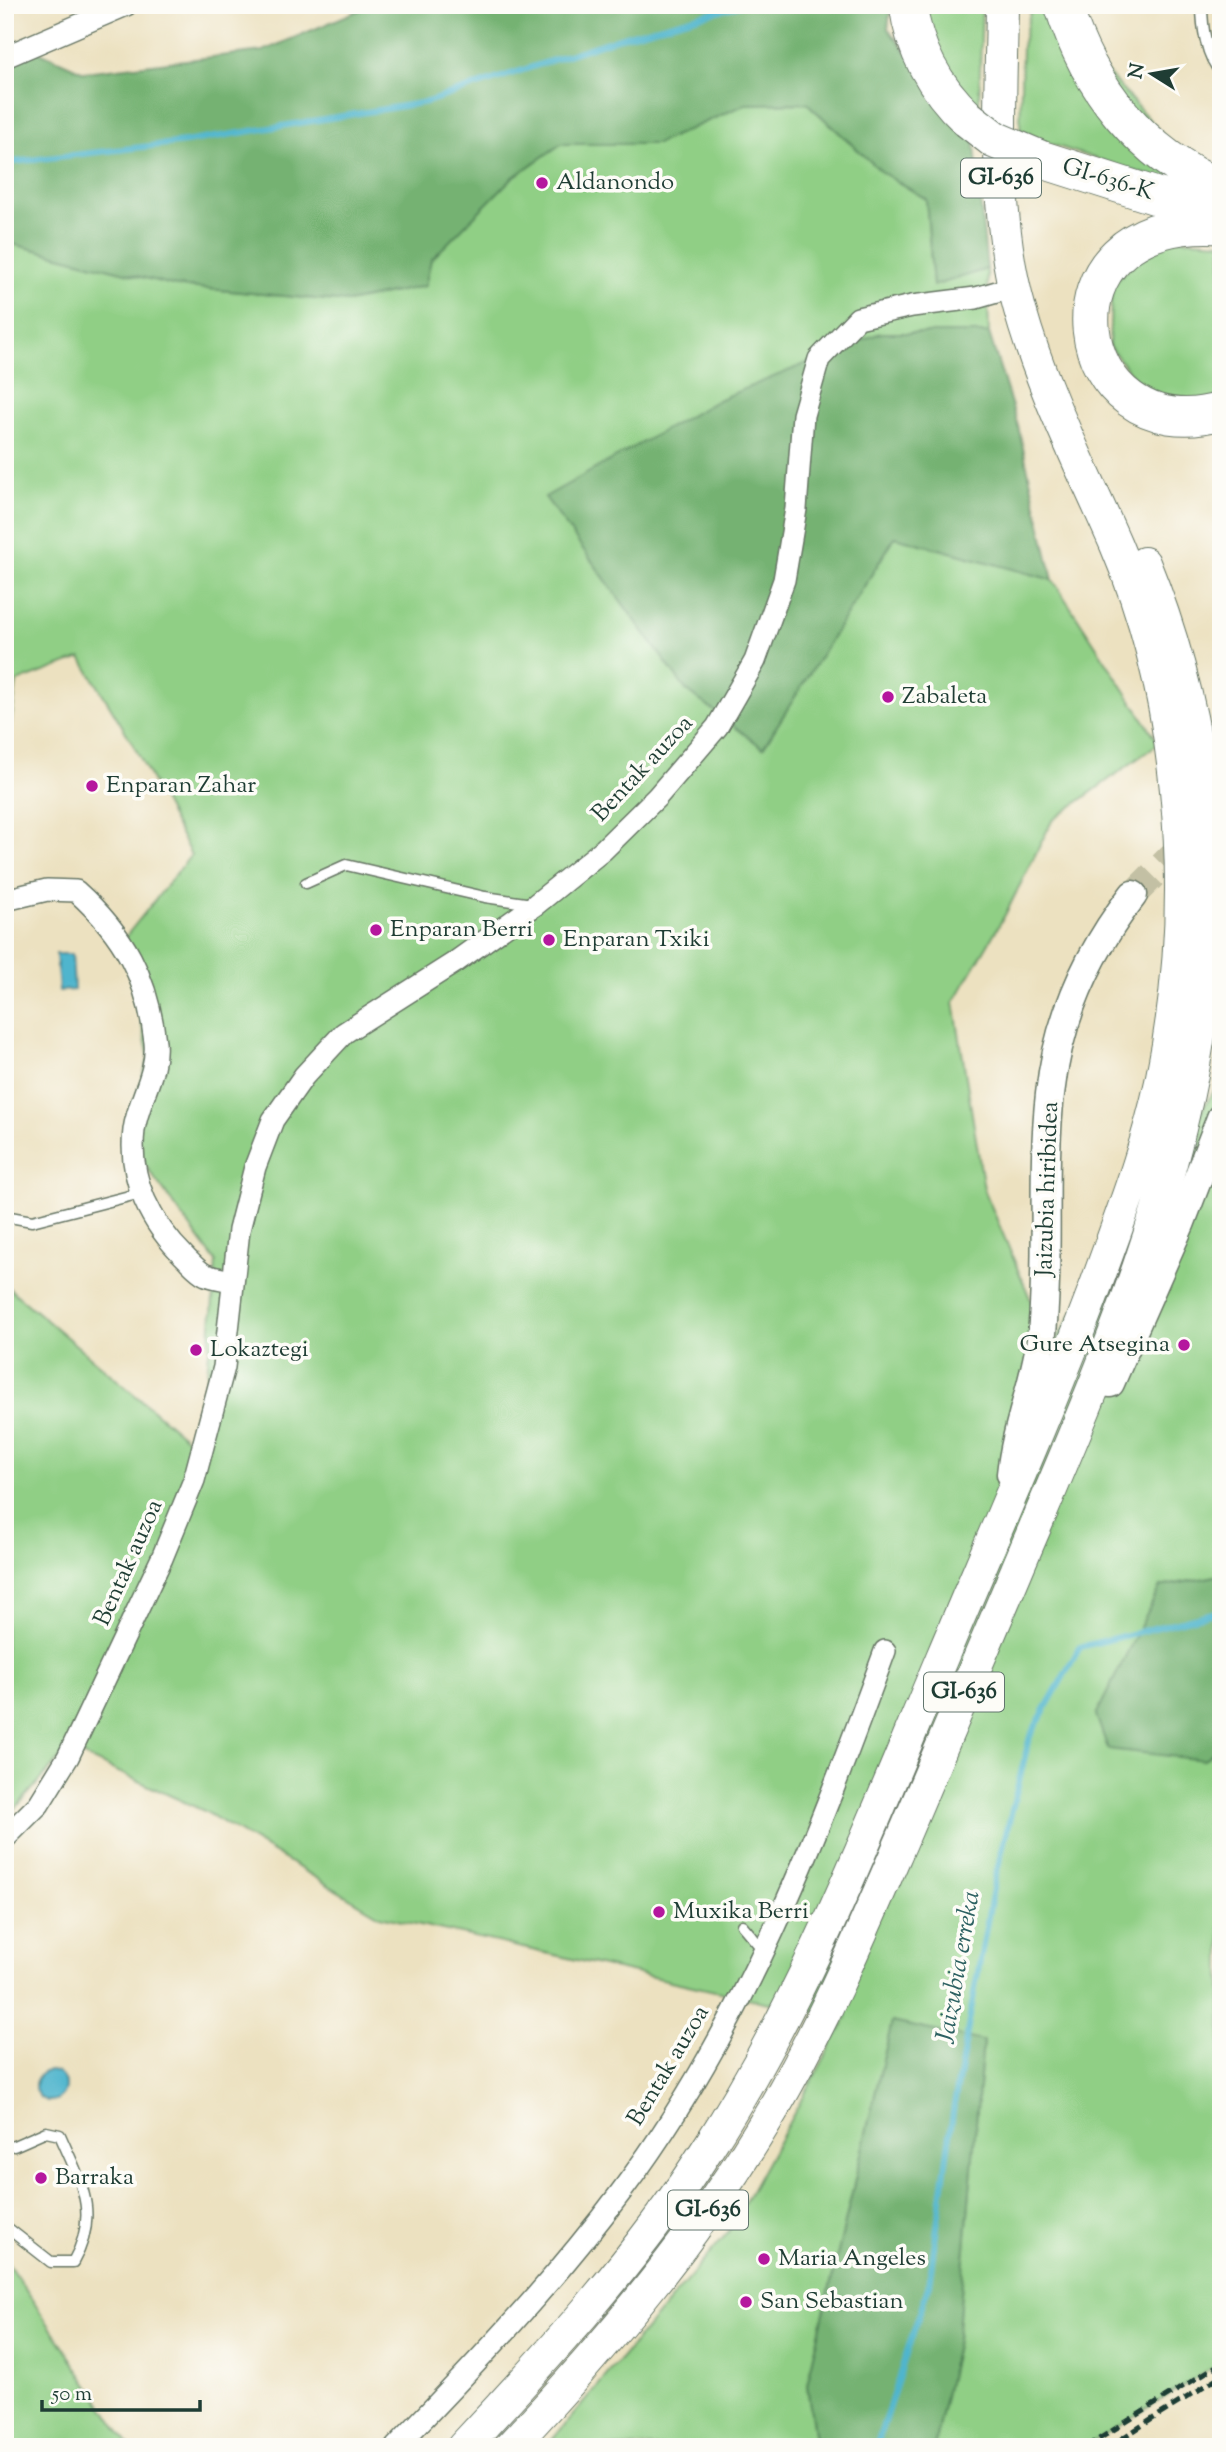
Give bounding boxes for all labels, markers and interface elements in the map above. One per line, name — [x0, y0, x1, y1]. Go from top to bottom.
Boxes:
north arrow — [1118, 38, 1188, 108]
text: N — [1123, 61, 1152, 81]
street label: GI-636-K — [1058, 150, 1158, 210]
road number: GI-636 — [961, 158, 1041, 197]
place label: Aldanondo — [556, 166, 674, 200]
marker: Aldanondo — [534, 175, 550, 191]
place label: Zabaleta — [902, 680, 987, 714]
marker: Zabaleta — [880, 689, 896, 705]
street label: Bentak auzoa — [584, 708, 702, 830]
place label: Enparan Zahar — [106, 769, 256, 803]
marker: Enparan Zahar — [84, 778, 100, 794]
place label: Enparan Berri — [390, 913, 533, 947]
marker: Enparan Berri — [368, 922, 384, 938]
place label: Enparan Txiki — [563, 923, 710, 957]
marker: Enparan Txiki — [541, 932, 557, 948]
street label: Jaizubia hiribidea — [1028, 1101, 1068, 1279]
place label: Gure Atsegina — [1019, 1328, 1170, 1362]
place label: Lokaztegi — [210, 1333, 309, 1367]
marker: Gure Atsegina — [1176, 1337, 1192, 1353]
marker: Lokaztegi — [188, 1342, 204, 1358]
street label: Bentak auzoa — [86, 1494, 172, 1632]
road number: GI-636 — [924, 1672, 1004, 1712]
water label: Jaizubia erreka — [927, 1888, 991, 2047]
place label: Muxika Berri — [673, 1895, 809, 1929]
marker: Muxika Berri — [651, 1904, 667, 1920]
street label: Bentak auzoa — [620, 1999, 718, 2133]
place label: Barraka — [55, 2161, 134, 2195]
marker: Barraka — [33, 2170, 49, 2186]
road number: GI-636 — [668, 2190, 748, 2230]
place label: Maria Angeles — [778, 2242, 926, 2276]
marker: Maria Angeles — [756, 2251, 772, 2267]
place label: San Sebastian — [760, 2285, 904, 2319]
marker: San Sebastian — [738, 2294, 754, 2310]
scale bar — [42, 2368, 200, 2412]
text: 50 m — [51, 2380, 92, 2410]

